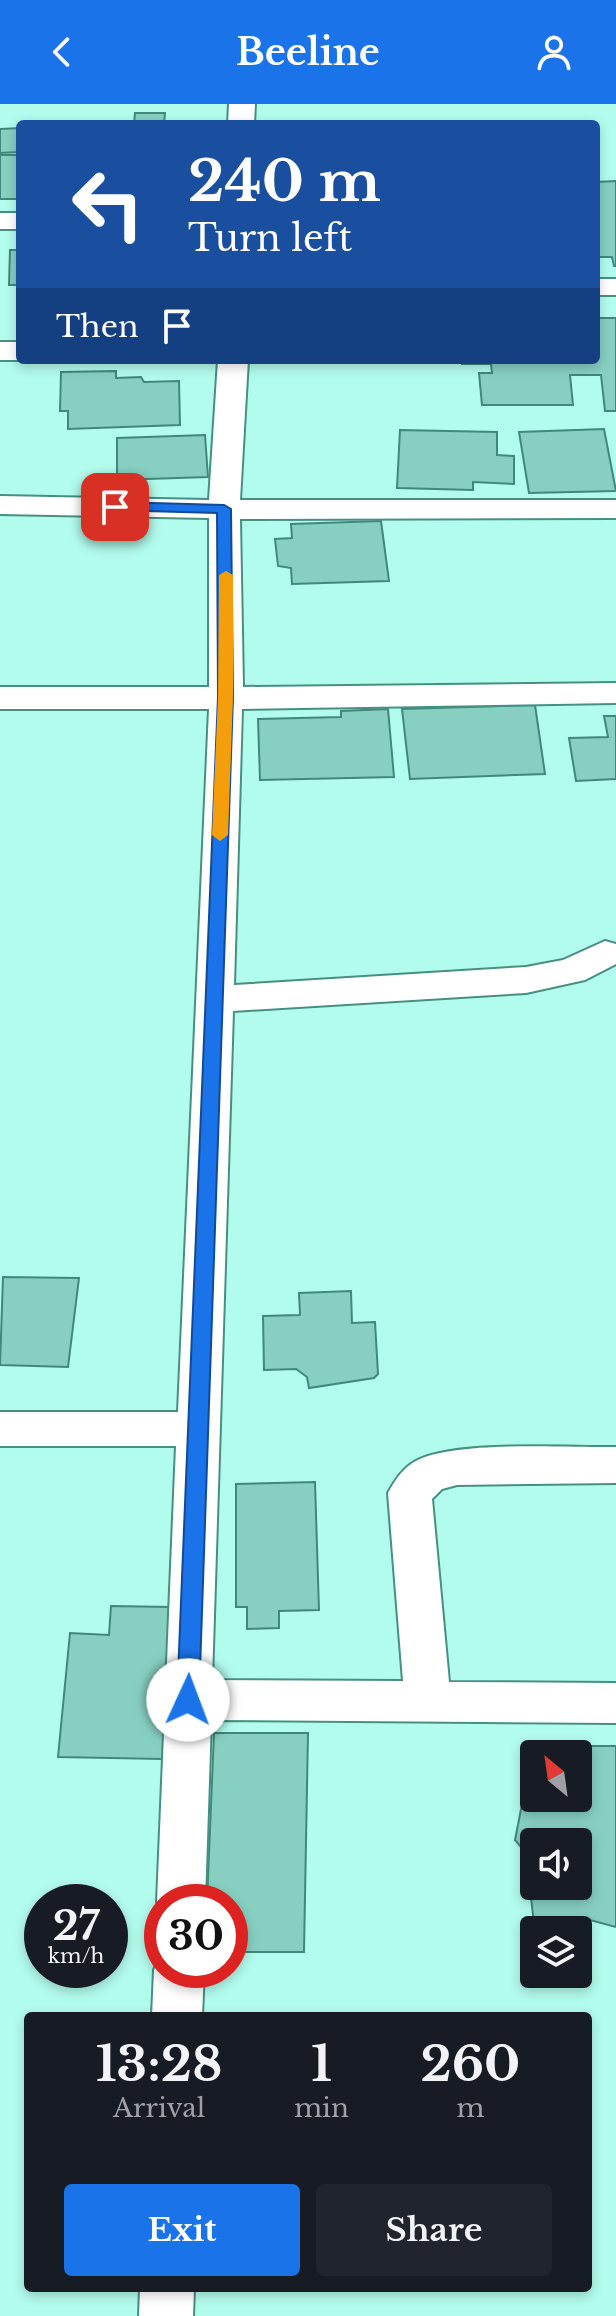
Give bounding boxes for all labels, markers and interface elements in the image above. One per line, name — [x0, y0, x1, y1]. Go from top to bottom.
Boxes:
icon: back — [40, 30, 84, 74]
text: Beeline — [236, 30, 380, 75]
icon: person — [532, 30, 576, 74]
text: 240 m — [188, 147, 381, 216]
icon: left — [56, 152, 160, 256]
text: Turn left — [188, 216, 352, 261]
icon: arrive — [155, 304, 199, 348]
text: Then — [56, 308, 139, 345]
pin — [81, 473, 149, 541]
icon: arrive — [93, 485, 137, 529]
position arrow — [146, 1658, 230, 1742]
north arrow — [520, 1740, 592, 1812]
map controls — [520, 1740, 592, 1988]
button: sound — [520, 1828, 592, 1900]
speed limit sign: 30 — [144, 1884, 248, 1988]
text: 27 — [53, 1901, 99, 1951]
button: layers — [520, 1916, 592, 1988]
text: km/h — [48, 1944, 104, 1968]
text: 13:28 — [96, 2034, 223, 2094]
text: 1 — [311, 2034, 332, 2094]
text: 260 — [420, 2034, 520, 2094]
text: Arrival — [113, 2092, 205, 2124]
text: min — [294, 2092, 349, 2124]
text: m — [456, 2092, 484, 2124]
button: Exit — [64, 2184, 300, 2276]
button: Share — [316, 2184, 552, 2276]

